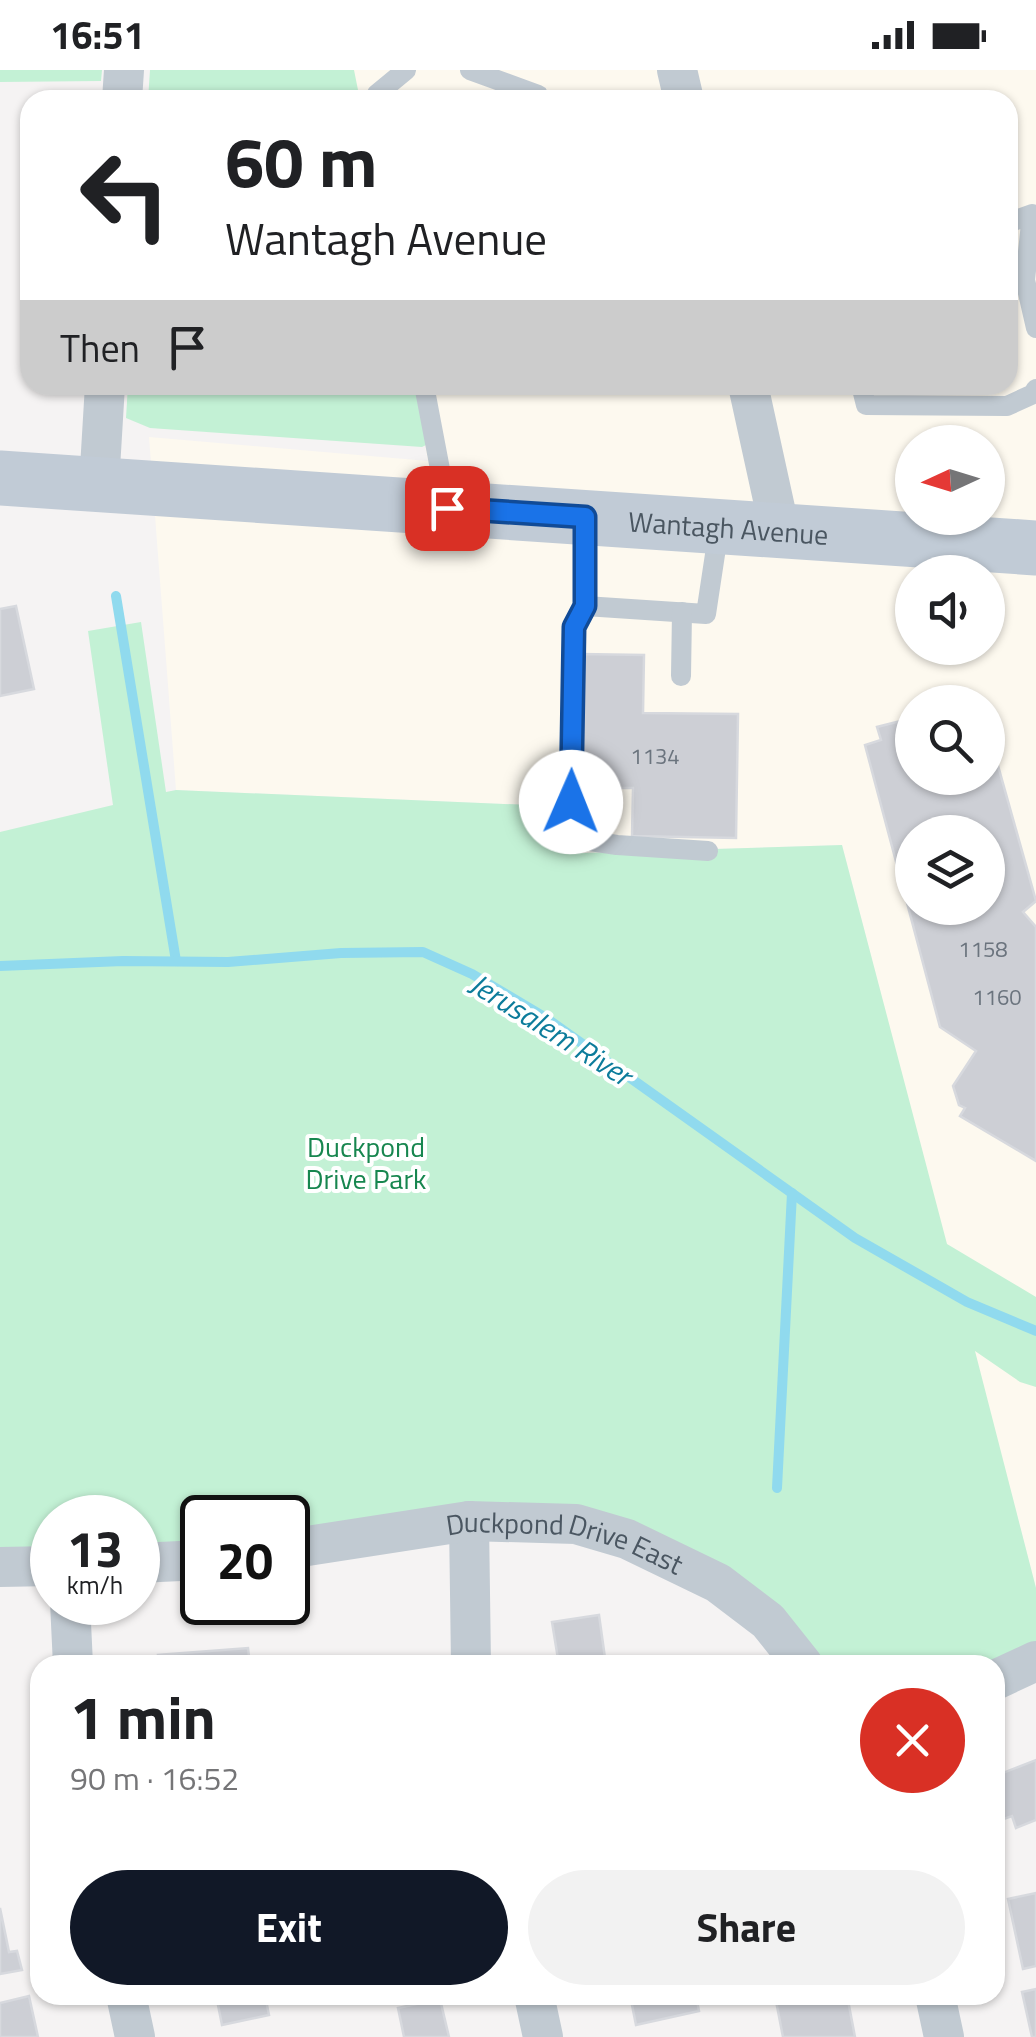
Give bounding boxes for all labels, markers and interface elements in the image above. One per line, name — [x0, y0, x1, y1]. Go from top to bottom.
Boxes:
text: 16:51 — [50, 6, 145, 64]
text: 60 m — [225, 108, 378, 214]
icon: left — [60, 130, 190, 260]
text: Wantagh Avenue — [225, 204, 547, 272]
text: Then — [60, 319, 140, 377]
icon: arrive — [160, 320, 215, 375]
north arrow — [895, 425, 1005, 535]
map controls — [895, 425, 1005, 925]
pin — [405, 466, 490, 551]
icon: arrive — [420, 481, 475, 536]
street label: Wantagh Avenue — [627, 499, 830, 555]
button: sound — [895, 555, 1005, 665]
button: search — [895, 685, 1005, 795]
house number: 1134 — [630, 739, 680, 773]
position arrow — [519, 750, 623, 854]
button: layers — [895, 815, 1005, 925]
house number: 1158 — [958, 932, 1008, 966]
water label: Jerusalem River — [461, 961, 644, 1099]
house number: 1160 — [972, 980, 1022, 1014]
park label: Duckpond Drive Park — [306, 1125, 427, 1200]
speed limit sign: 20 — [180, 1495, 310, 1625]
street label: Duckpond Drive East — [443, 1499, 691, 1585]
text: 13 — [67, 1510, 123, 1586]
text: km/h — [67, 1566, 123, 1604]
text: 1 min — [70, 1671, 216, 1762]
button: close — [860, 1688, 965, 1793]
text: 90 m · 16:52 — [70, 1754, 239, 1802]
button: Exit — [70, 1870, 508, 1985]
button: Share — [528, 1870, 965, 1985]

